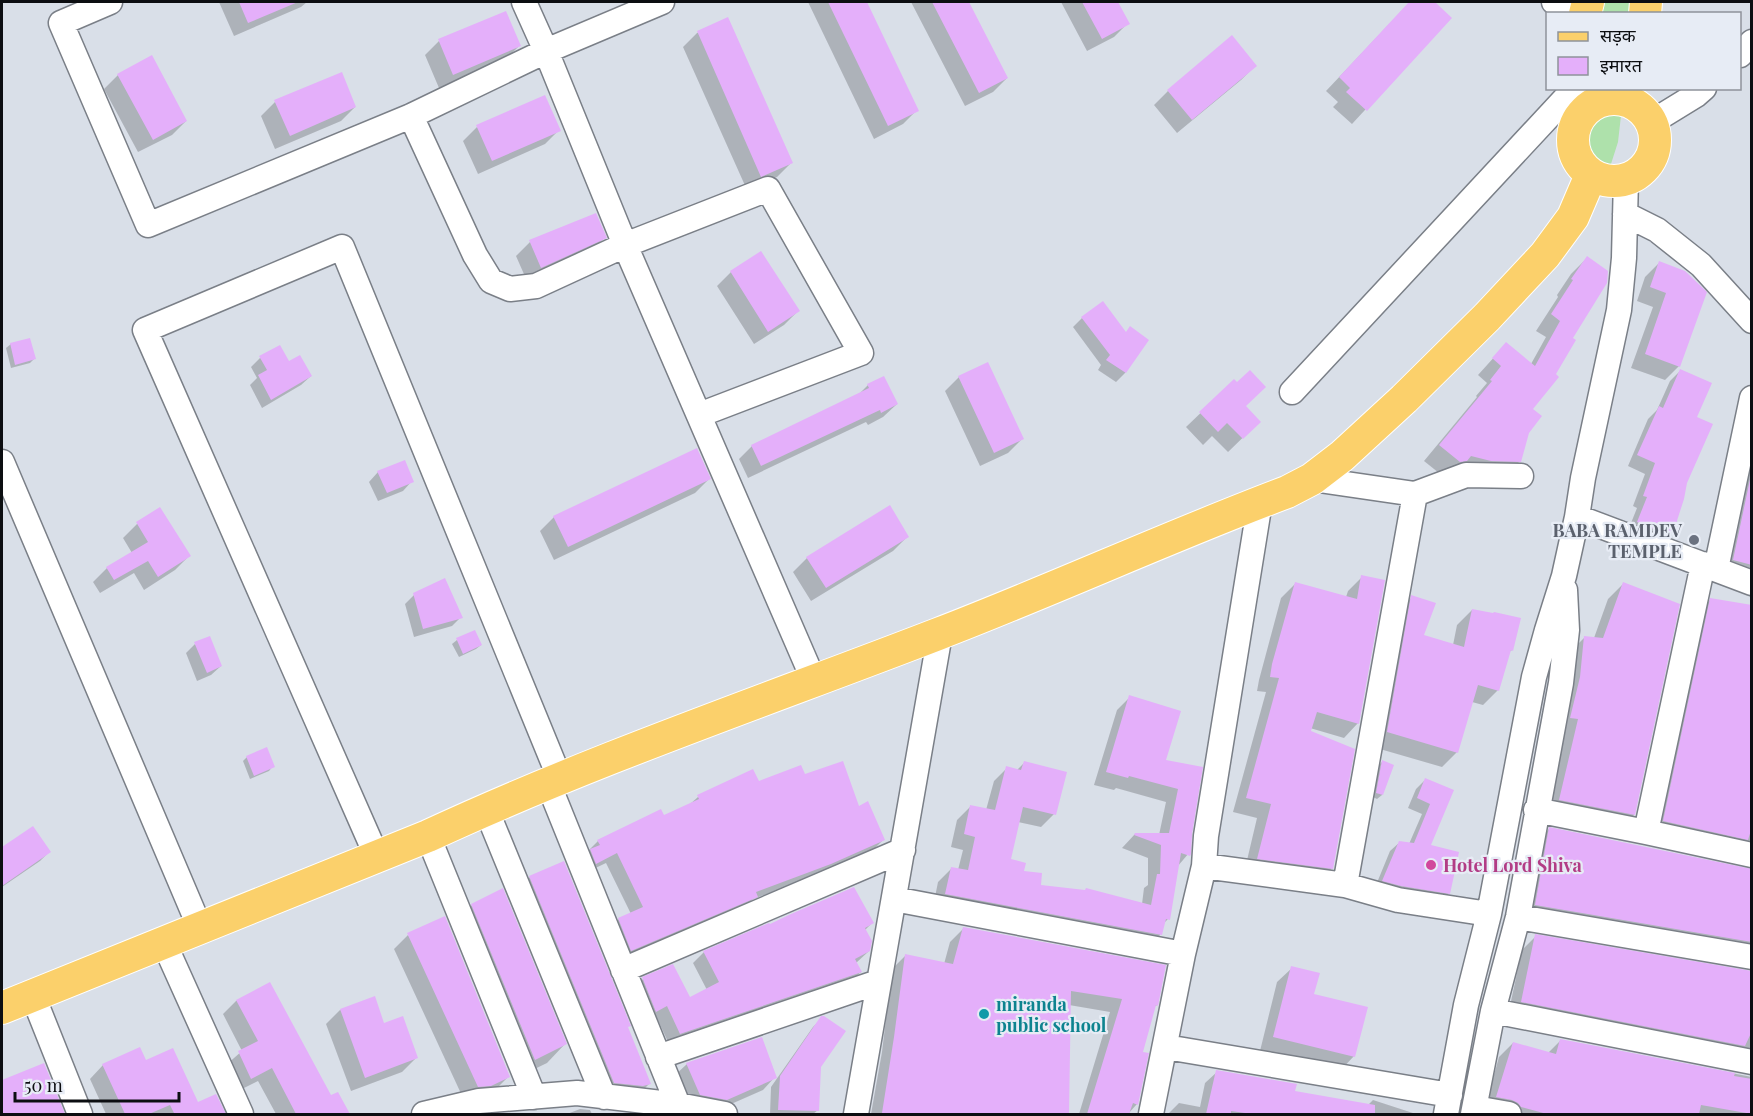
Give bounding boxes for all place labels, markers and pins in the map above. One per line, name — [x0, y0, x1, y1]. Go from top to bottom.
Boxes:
place label: BABA RAMDEV TEMPLE — [1553, 518, 1683, 563]
marker: BABA RAMDEV TEMPLE — [1687, 533, 1701, 547]
place label: Hotel Lord Shiva — [1443, 853, 1583, 877]
marker: Hotel Lord Shiva — [1424, 858, 1438, 872]
place label: miranda public school — [996, 992, 1107, 1037]
marker: miranda public school — [977, 1007, 991, 1021]

